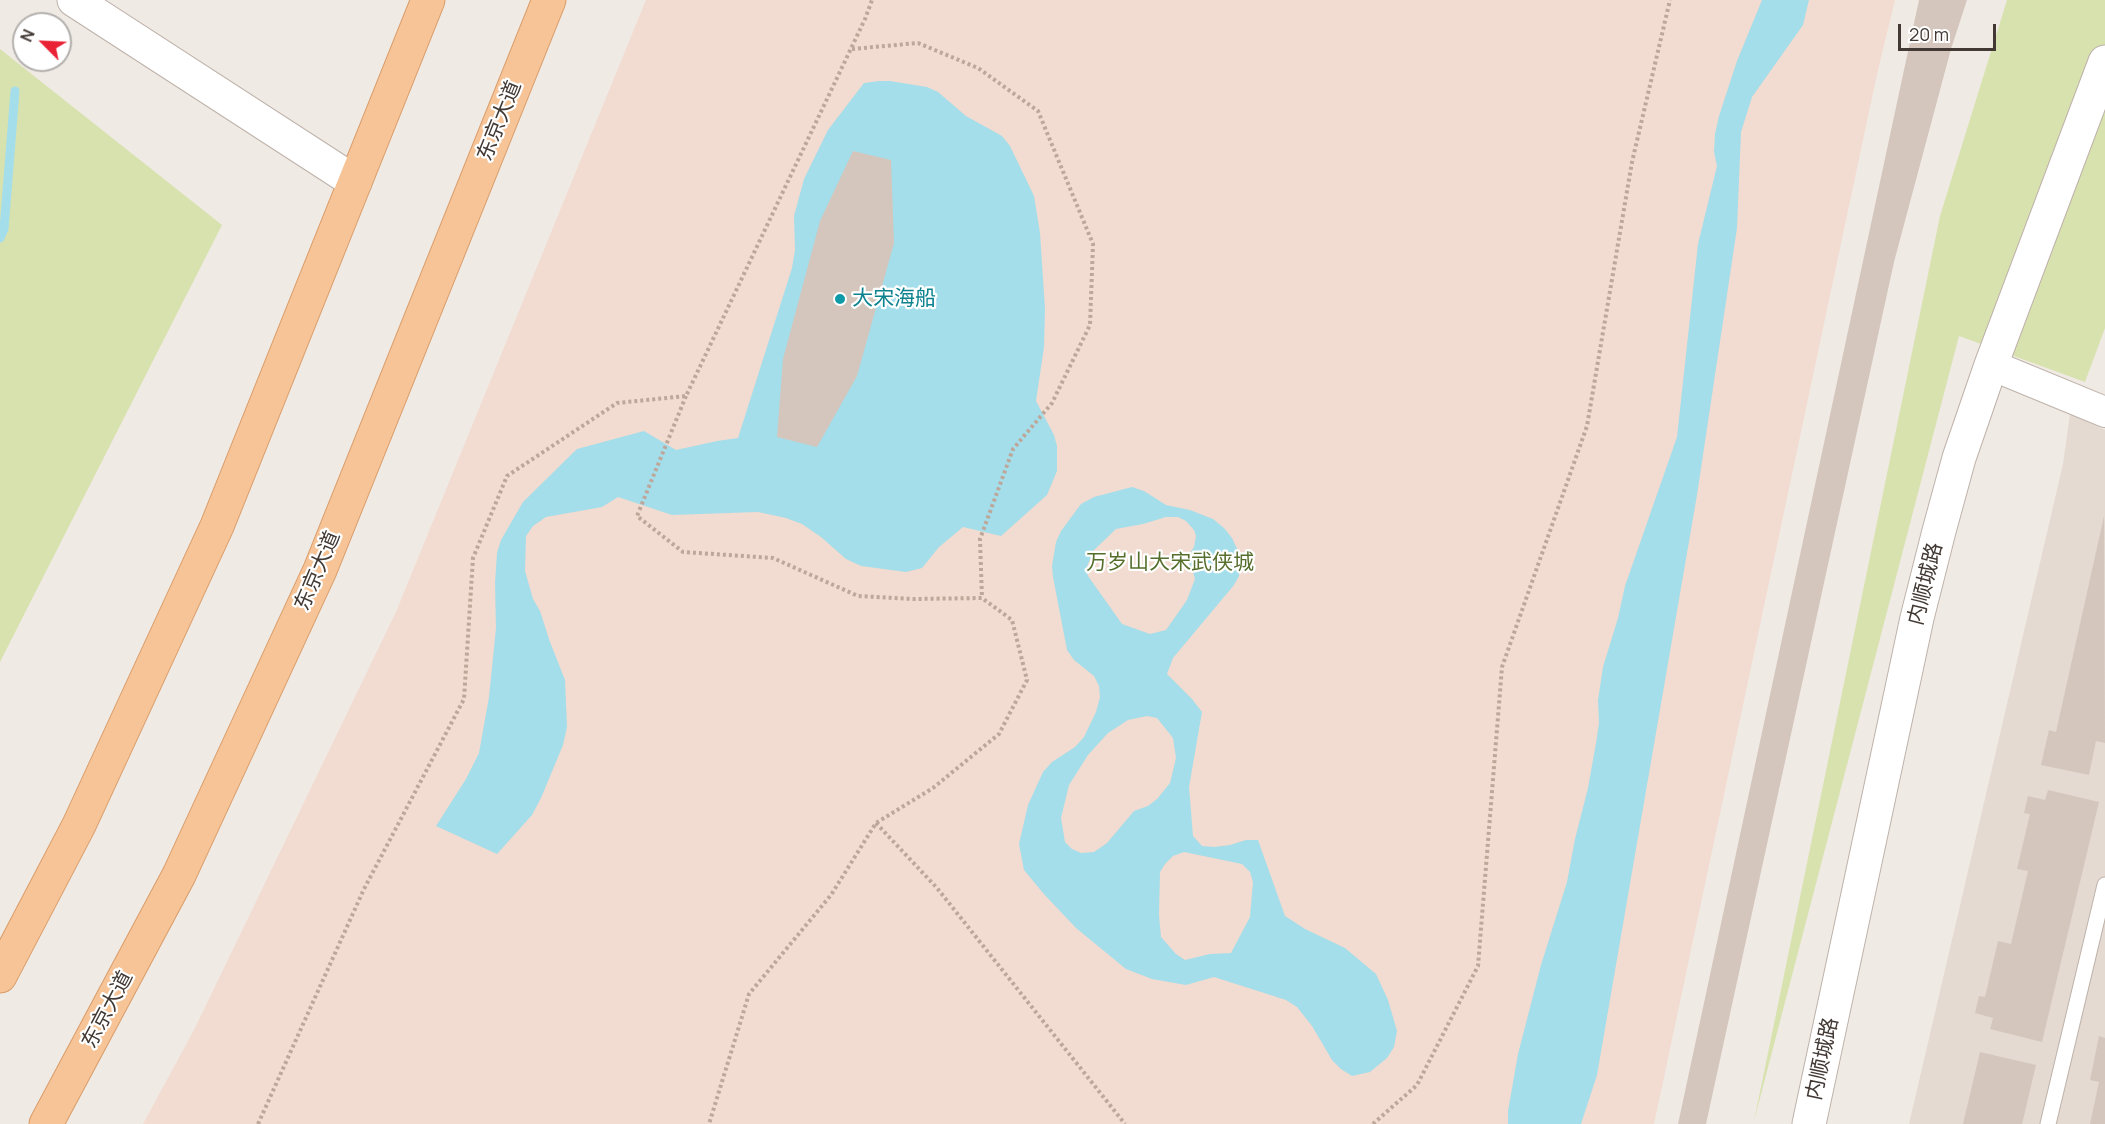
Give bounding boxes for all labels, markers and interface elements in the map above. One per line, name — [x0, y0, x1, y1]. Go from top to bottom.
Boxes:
north arrow — [12, 12, 72, 72]
scale bar — [1901, 12, 1998, 50]
text: 20 m — [1909, 22, 1949, 46]
text: N — [15, 26, 40, 45]
street label: 东京大道 — [473, 77, 527, 165]
place label: 大宋海船 — [852, 286, 936, 312]
marker: 大宋海船 — [833, 292, 847, 306]
street label: 东京大道 — [290, 527, 346, 615]
street label: 内顺城路 — [1904, 540, 1948, 628]
park label: 万岁山大宋武侠城 — [1086, 550, 1254, 576]
street label: 东京大道 — [77, 967, 139, 1053]
street label: 内顺城路 — [1802, 1015, 1844, 1103]

